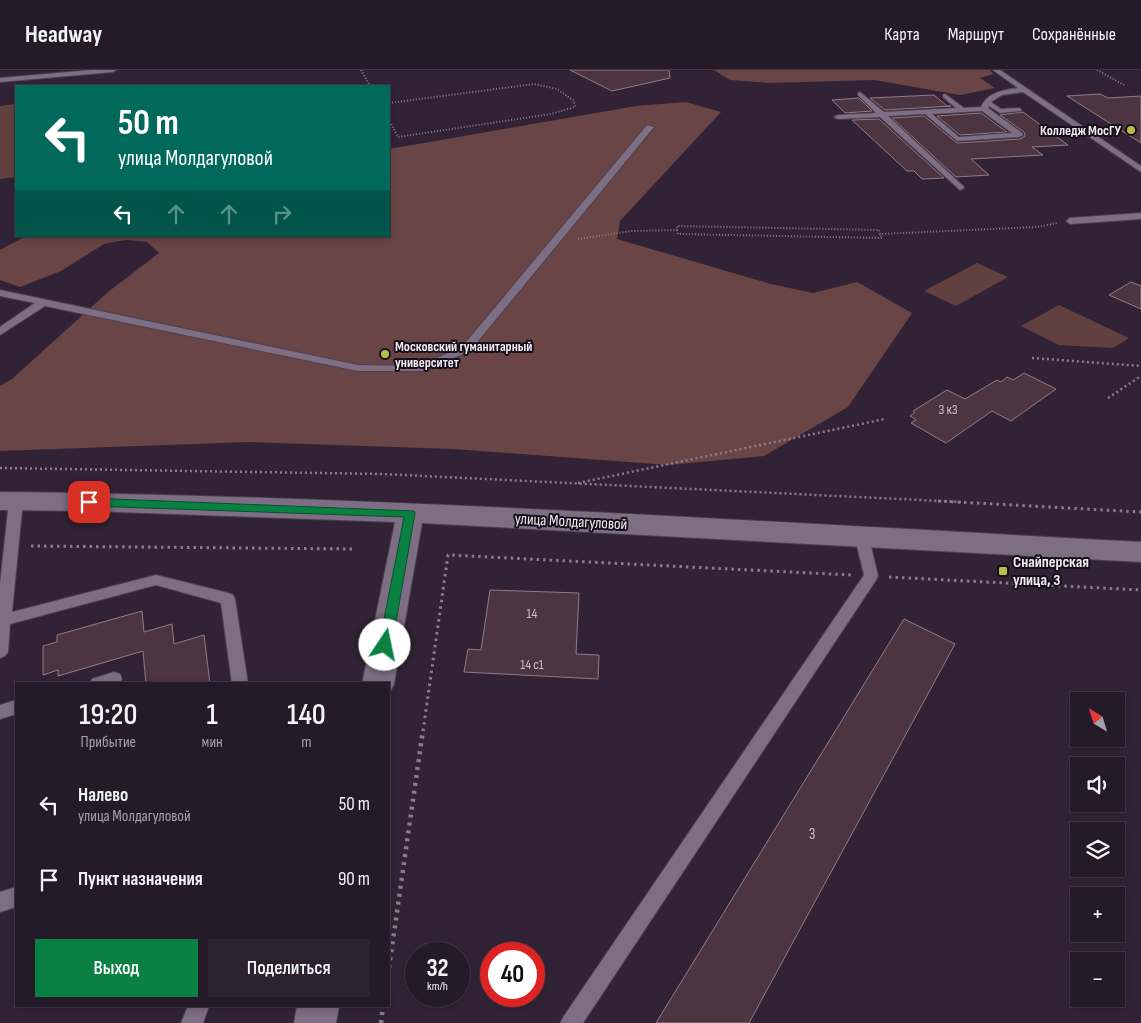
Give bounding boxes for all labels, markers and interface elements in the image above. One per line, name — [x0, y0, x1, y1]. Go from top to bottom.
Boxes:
text: Headway — [25, 20, 102, 49]
text: Карта — [884, 24, 920, 45]
text: Маршрут — [948, 24, 1004, 45]
text: Сохранённые — [1032, 24, 1116, 45]
text: 50 m — [118, 102, 179, 145]
icon: left — [35, 105, 100, 170]
place label: Колледж МосГУ — [1040, 122, 1121, 139]
marker: Колледж МосГУ — [1125, 124, 1137, 136]
text: улица Молдагуловой — [118, 145, 273, 172]
icon: left — [109, 200, 137, 228]
icon: ahead — [162, 200, 190, 228]
icon: ahead — [215, 200, 243, 228]
icon: right — [268, 200, 296, 228]
place label: Московский гуманитарный университет — [395, 338, 532, 371]
marker: Московский гуманитарный университет — [379, 348, 391, 360]
house number: 3 к3 — [938, 401, 958, 418]
pin — [68, 481, 110, 523]
icon: arrive — [75, 488, 103, 516]
street label: улица Молдагуловой — [514, 510, 628, 534]
place label: Снайперская улица, 3 — [1013, 553, 1089, 590]
marker: Снайперская улица, 3 — [997, 565, 1009, 577]
house number: 14 — [527, 605, 538, 622]
position arrow — [358, 618, 410, 670]
house number: 14 с1 — [520, 656, 544, 673]
north arrow — [1070, 692, 1125, 748]
map controls — [1070, 692, 1125, 1007]
text: 19:20 — [79, 697, 137, 733]
text: 1 — [207, 697, 218, 733]
text: 140 — [287, 697, 326, 733]
text: Прибытие — [81, 733, 136, 752]
text: мин — [202, 733, 223, 752]
text: m — [301, 733, 312, 752]
button: sound — [1070, 757, 1125, 812]
text: Налево — [78, 784, 128, 807]
icon: left — [35, 791, 63, 819]
text: 50 m — [339, 793, 370, 816]
text: улица Молдагуловой — [78, 807, 191, 826]
button: layers — [1070, 822, 1125, 877]
house number: 3 — [809, 825, 815, 844]
icon: arrive — [35, 866, 63, 894]
text: Пункт назначения — [78, 868, 203, 891]
text: 90 m — [338, 868, 370, 891]
button: + — [1070, 887, 1125, 942]
button: Выход — [35, 939, 198, 997]
button: Поделиться — [208, 939, 370, 997]
speed limit sign: 40 — [480, 942, 545, 1007]
button: − — [1070, 952, 1125, 1007]
text: 32 — [426, 953, 449, 984]
text: km/h — [427, 979, 448, 994]

